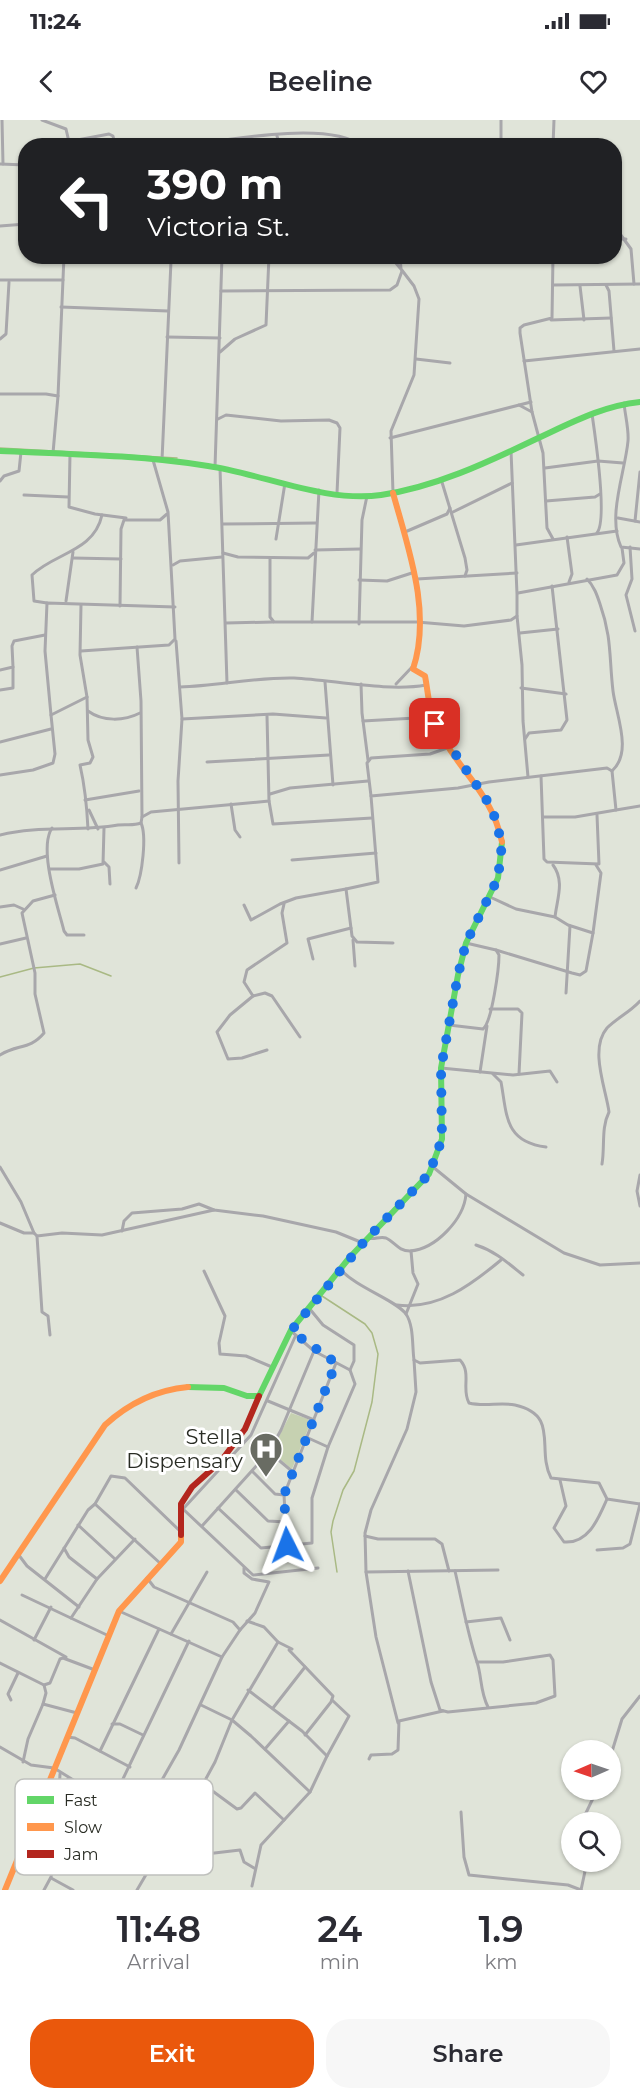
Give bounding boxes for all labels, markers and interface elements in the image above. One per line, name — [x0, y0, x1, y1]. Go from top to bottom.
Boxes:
text: 11:24 — [30, 8, 81, 35]
icon: back — [30, 65, 63, 98]
text: Beeline — [267, 65, 373, 98]
icon: heart — [577, 65, 610, 98]
text: 390 m — [147, 158, 283, 210]
icon: left — [48, 162, 126, 240]
text: Victoria St. — [147, 210, 290, 243]
pin — [409, 698, 460, 749]
icon: arrive — [418, 707, 451, 740]
place label: Stella Dispensary — [126, 1424, 244, 1473]
hospital icon: Stella Dispensary — [248, 1431, 284, 1478]
position arrow — [255, 1513, 319, 1577]
north arrow — [561, 1740, 621, 1800]
map controls — [561, 1740, 621, 1872]
legend — [15, 1779, 213, 1875]
text: Fast — [64, 1791, 98, 1810]
button: search — [561, 1812, 621, 1872]
text: Slow — [64, 1818, 102, 1837]
text: Jam — [63, 1845, 98, 1864]
text: 11:48 — [116, 1907, 201, 1951]
text: 24 — [317, 1907, 362, 1951]
text: 1.9 — [479, 1907, 524, 1951]
text: Arrival — [127, 1950, 190, 1974]
text: min — [320, 1950, 360, 1974]
text: km — [485, 1950, 518, 1974]
button: Exit — [30, 2019, 314, 2088]
button: Share — [326, 2019, 610, 2088]

